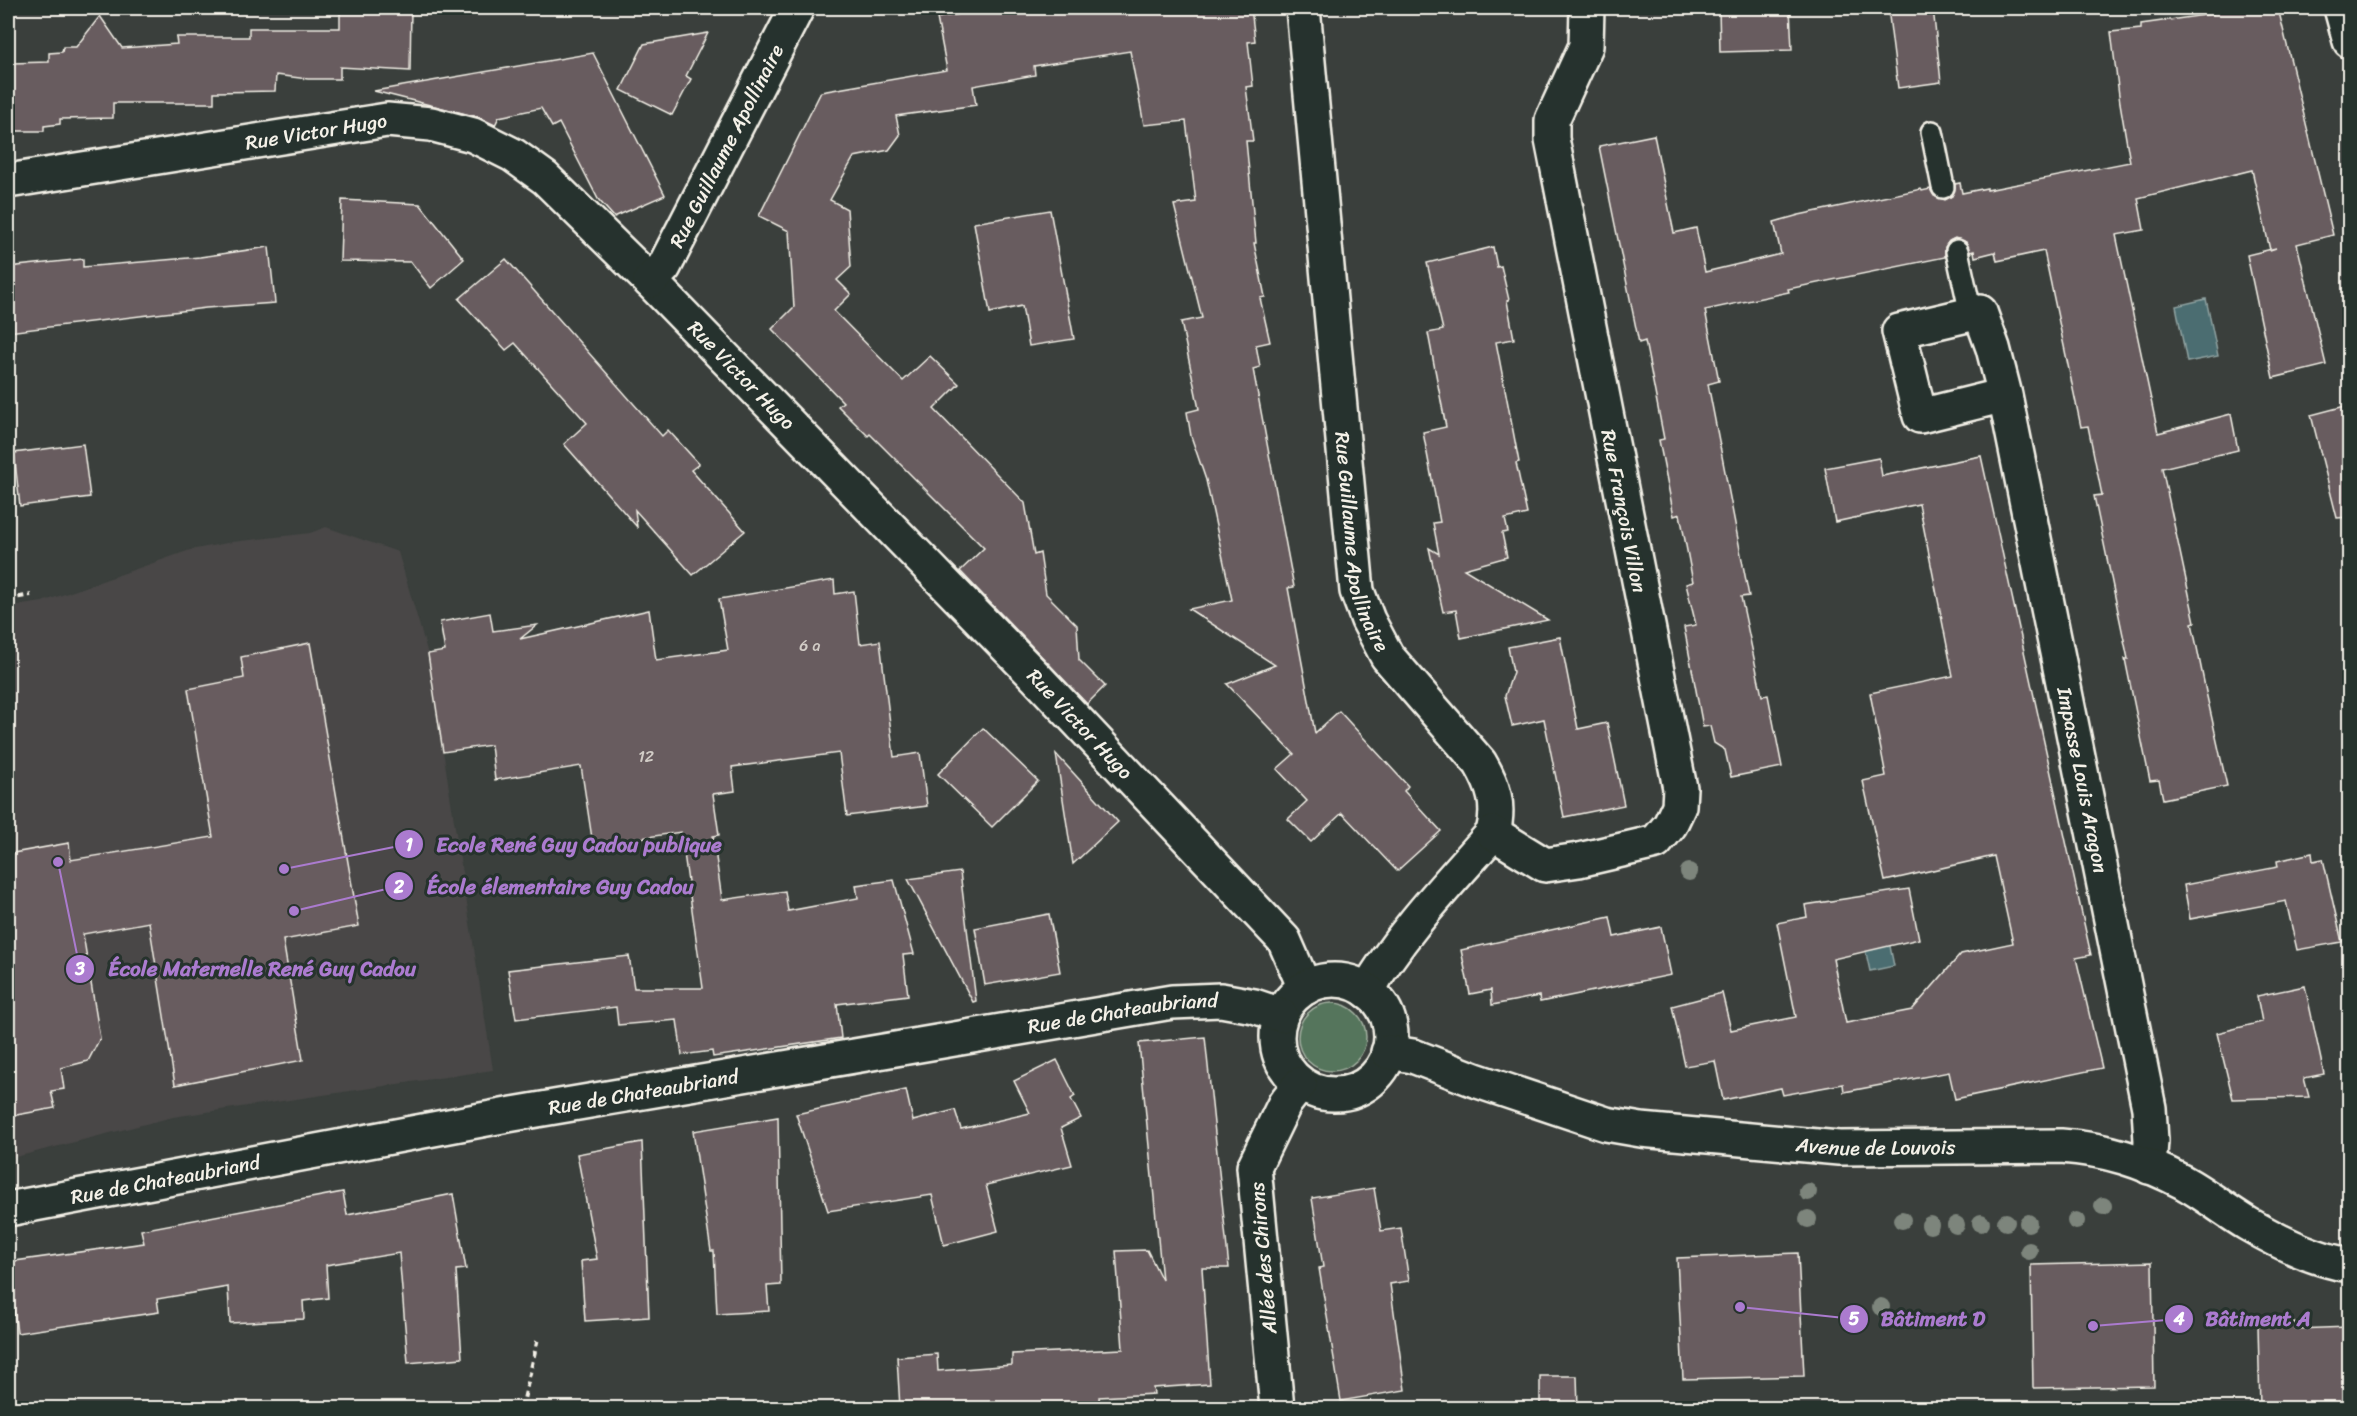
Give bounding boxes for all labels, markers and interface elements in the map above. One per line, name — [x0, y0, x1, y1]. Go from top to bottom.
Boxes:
street label: Rue Guillaume Apollinaire — [660, 38, 794, 254]
street label: Rue Victor Hugo — [243, 103, 390, 161]
street label: Rue Victor Hugo — [679, 312, 804, 439]
street label: Rue François Villon — [1590, 426, 1657, 596]
street label: Rue Guillaume Apollinaire — [1324, 430, 1399, 659]
house number: 6 a — [799, 631, 821, 660]
street label: Rue Victor Hugo — [1018, 660, 1142, 788]
street label: Impasse Louis Aragon — [2046, 683, 2118, 877]
house number: 12 — [638, 742, 654, 771]
callout: Ecole René Guy Cadou publique — [394, 825, 735, 864]
text: Ecole René Guy Cadou publique — [436, 826, 722, 864]
text: 1 — [405, 829, 413, 861]
callout: École élementaire Guy Cadou — [384, 867, 706, 906]
text: École élementaire Guy Cadou — [426, 868, 694, 906]
text: 2 — [393, 871, 405, 903]
callout: École Maternelle René Guy Cadou — [65, 949, 429, 988]
text: École Maternelle René Guy Cadou — [108, 950, 417, 988]
text: 3 — [74, 953, 85, 985]
street label: Rue de Chateaubriand — [1025, 983, 1220, 1044]
street label: Rue de Chateaubriand — [546, 1059, 742, 1126]
street label: Avenue de Louvois — [1793, 1127, 1956, 1166]
street label: Rue de Chateaubriand — [68, 1145, 264, 1215]
street label: Allée des Chirons — [1239, 1180, 1288, 1336]
callout: Bâtiment D — [1839, 1299, 1997, 1338]
callout: Bâtiment A — [2164, 1299, 2323, 1338]
text: Bâtiment D — [1881, 1300, 1986, 1338]
text: Bâtiment A — [2205, 1300, 2311, 1338]
text: 5 — [1849, 1303, 1860, 1335]
text: 4 — [2172, 1303, 2185, 1335]

